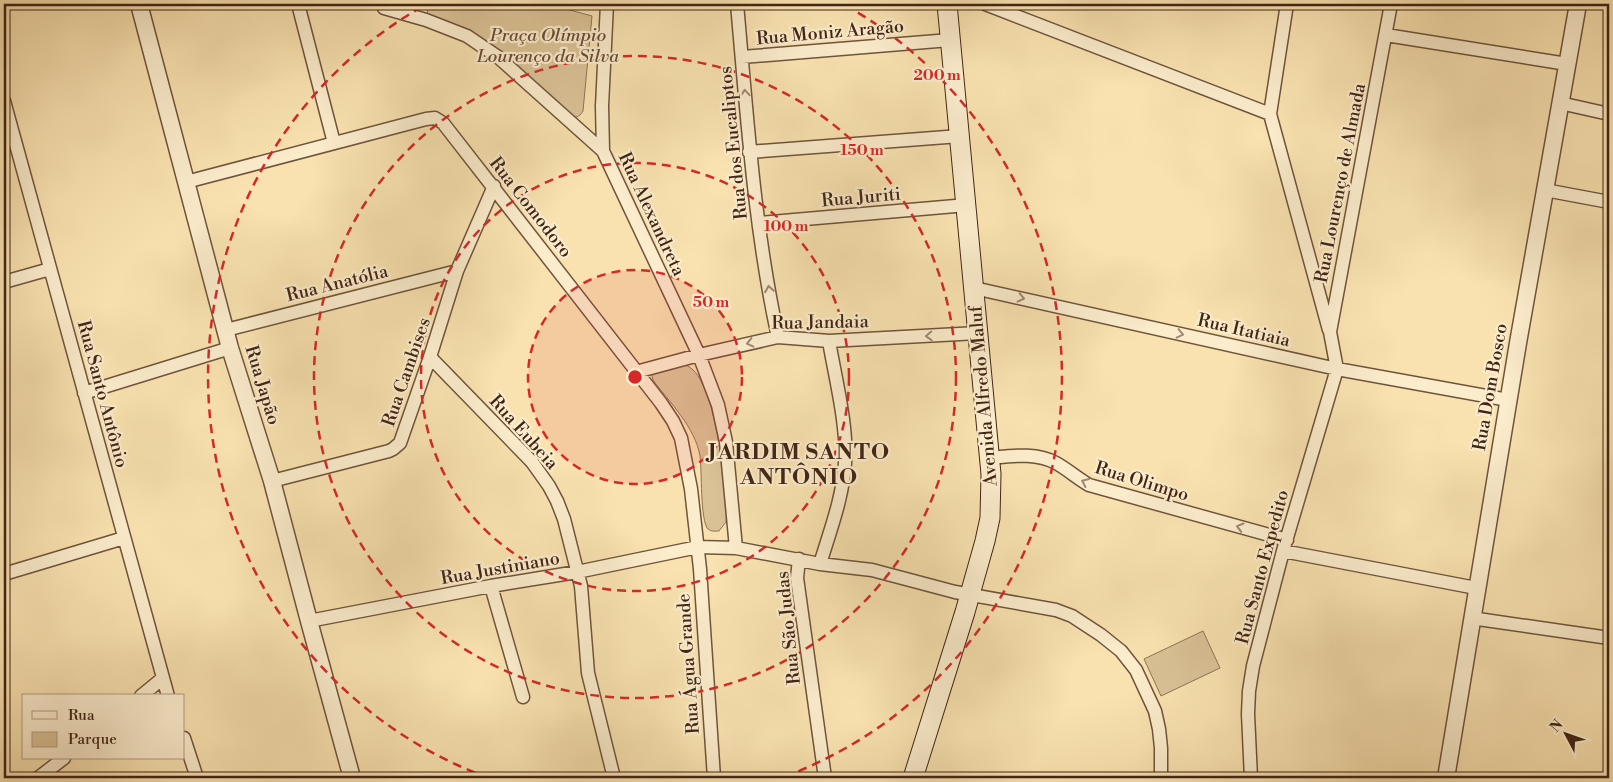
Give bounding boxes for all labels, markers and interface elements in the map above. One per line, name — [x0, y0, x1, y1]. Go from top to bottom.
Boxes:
street label: Rua Moniz Aragão — [755, 15, 905, 50]
park label: Praça Olímpio Lourenço da Silva — [476, 24, 620, 68]
street label: Rua dos Eucaliptos — [714, 65, 753, 221]
text: 200 m — [913, 66, 961, 85]
street label: Rua Lourenço de Almada — [1310, 80, 1371, 285]
one-way arrow — [739, 89, 750, 97]
text: 150 m — [840, 141, 884, 160]
street label: Rua Alexandreta — [613, 149, 691, 281]
street label: Rua Comodoro — [484, 152, 577, 262]
street label: Rua Juriti — [820, 183, 902, 212]
text: 100 m — [764, 217, 809, 236]
street label: Rua Anatólia — [284, 259, 391, 307]
one-way arrow — [764, 285, 775, 293]
one-way arrow — [1017, 292, 1026, 303]
text: 50 m — [693, 293, 729, 312]
street label: Avenida Alfredo Maluf — [964, 303, 1003, 488]
street label: Rua Itatiaia — [1195, 309, 1293, 353]
street label: Rua Jandaia — [771, 310, 870, 335]
street label: Rua Cambises — [377, 315, 436, 430]
street label: Rua Santo Antônio — [72, 318, 133, 470]
street label: Rua Dom Bosco — [1468, 322, 1513, 453]
one-way arrow — [1175, 328, 1184, 339]
one-way arrow — [925, 330, 933, 341]
one-way arrow — [746, 337, 755, 348]
street label: Rua Japão — [240, 343, 285, 428]
centre of rings — [626, 368, 644, 386]
street label: Rua Eubeia — [484, 390, 564, 475]
district label: JARDIM SANTO ANTÔNIO — [705, 439, 890, 491]
street label: Rua Olimpo — [1092, 456, 1192, 507]
one-way arrow — [1081, 478, 1090, 488]
street label: Rua Santo Expedito — [1231, 487, 1294, 647]
one-way arrow — [1237, 523, 1245, 533]
street label: Rua Justiniano — [439, 547, 561, 590]
street label: Rua São Judas — [771, 570, 806, 686]
street label: Rua Água Grande — [672, 593, 705, 735]
legend — [22, 694, 185, 760]
text: Rua — [68, 706, 95, 725]
north arrow — [1540, 710, 1590, 760]
text: N — [1547, 716, 1567, 736]
text: Parque — [68, 730, 117, 749]

